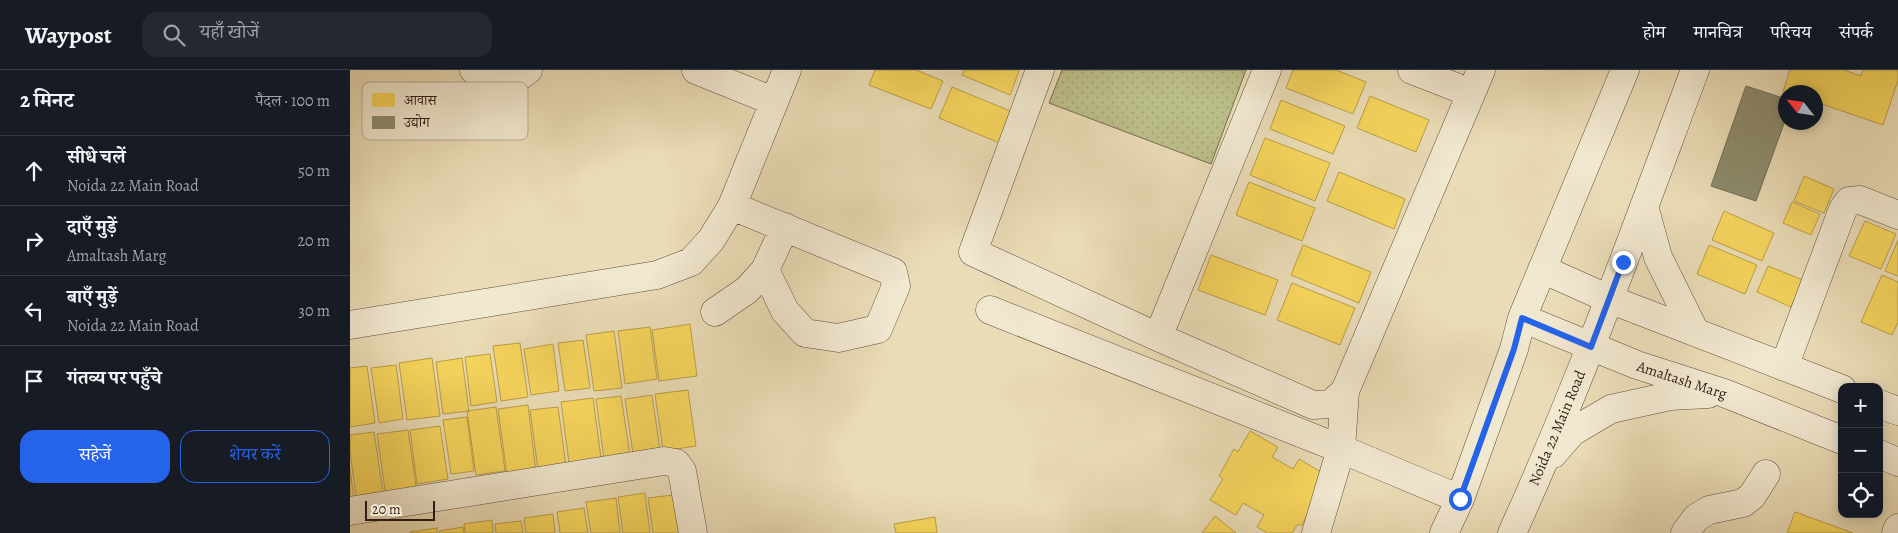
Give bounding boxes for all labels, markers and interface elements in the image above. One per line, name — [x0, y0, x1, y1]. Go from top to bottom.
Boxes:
search box — [142, 12, 492, 57]
text: Waypost — [25, 19, 112, 51]
text: यहाँ खोजें — [200, 19, 259, 45]
text: होम — [1643, 20, 1666, 44]
text: मानचित्र — [1694, 20, 1742, 44]
text: परिचय — [1770, 20, 1811, 44]
text: संपर्क — [1839, 20, 1873, 44]
icon: search — [160, 21, 188, 49]
legend — [362, 82, 528, 140]
north arrow — [1778, 85, 1823, 130]
text: 2 मिनट — [20, 86, 74, 114]
text: पैदल · 100 m — [255, 90, 330, 112]
text: आवास — [404, 91, 438, 110]
text: उद्योग — [403, 113, 430, 132]
text: सीधे चलें — [67, 144, 125, 170]
icon: ahead — [20, 157, 48, 185]
text: 50 m — [298, 160, 330, 182]
text: Noida 22 Main Road — [67, 175, 199, 197]
text: दाएँ मुड़ें — [67, 214, 117, 240]
icon: right — [20, 227, 48, 255]
text: 20 m — [297, 230, 330, 252]
text: Amaltash Marg — [67, 245, 167, 267]
route end — [1612, 251, 1635, 274]
text: बाएँ मुड़ें — [67, 284, 117, 310]
icon: left — [20, 297, 48, 325]
text: 30 m — [298, 300, 330, 322]
text: Noida 22 Main Road — [67, 315, 199, 337]
street label: Amaltash Marg — [1634, 356, 1730, 404]
text: गंतव्य पर पहुँचे — [67, 365, 162, 391]
street label: Noida 22 Main Road — [1524, 366, 1591, 489]
icon: arrive — [20, 367, 48, 395]
map controls — [1838, 383, 1883, 518]
button: + — [1838, 383, 1883, 428]
button: − — [1838, 428, 1883, 473]
button: सहेजें — [20, 430, 170, 483]
button: शेयर करें — [180, 430, 330, 483]
button: locate — [1838, 473, 1883, 518]
route start — [1449, 488, 1472, 511]
scale bar — [365, 498, 435, 521]
text: 20 m — [372, 500, 401, 519]

